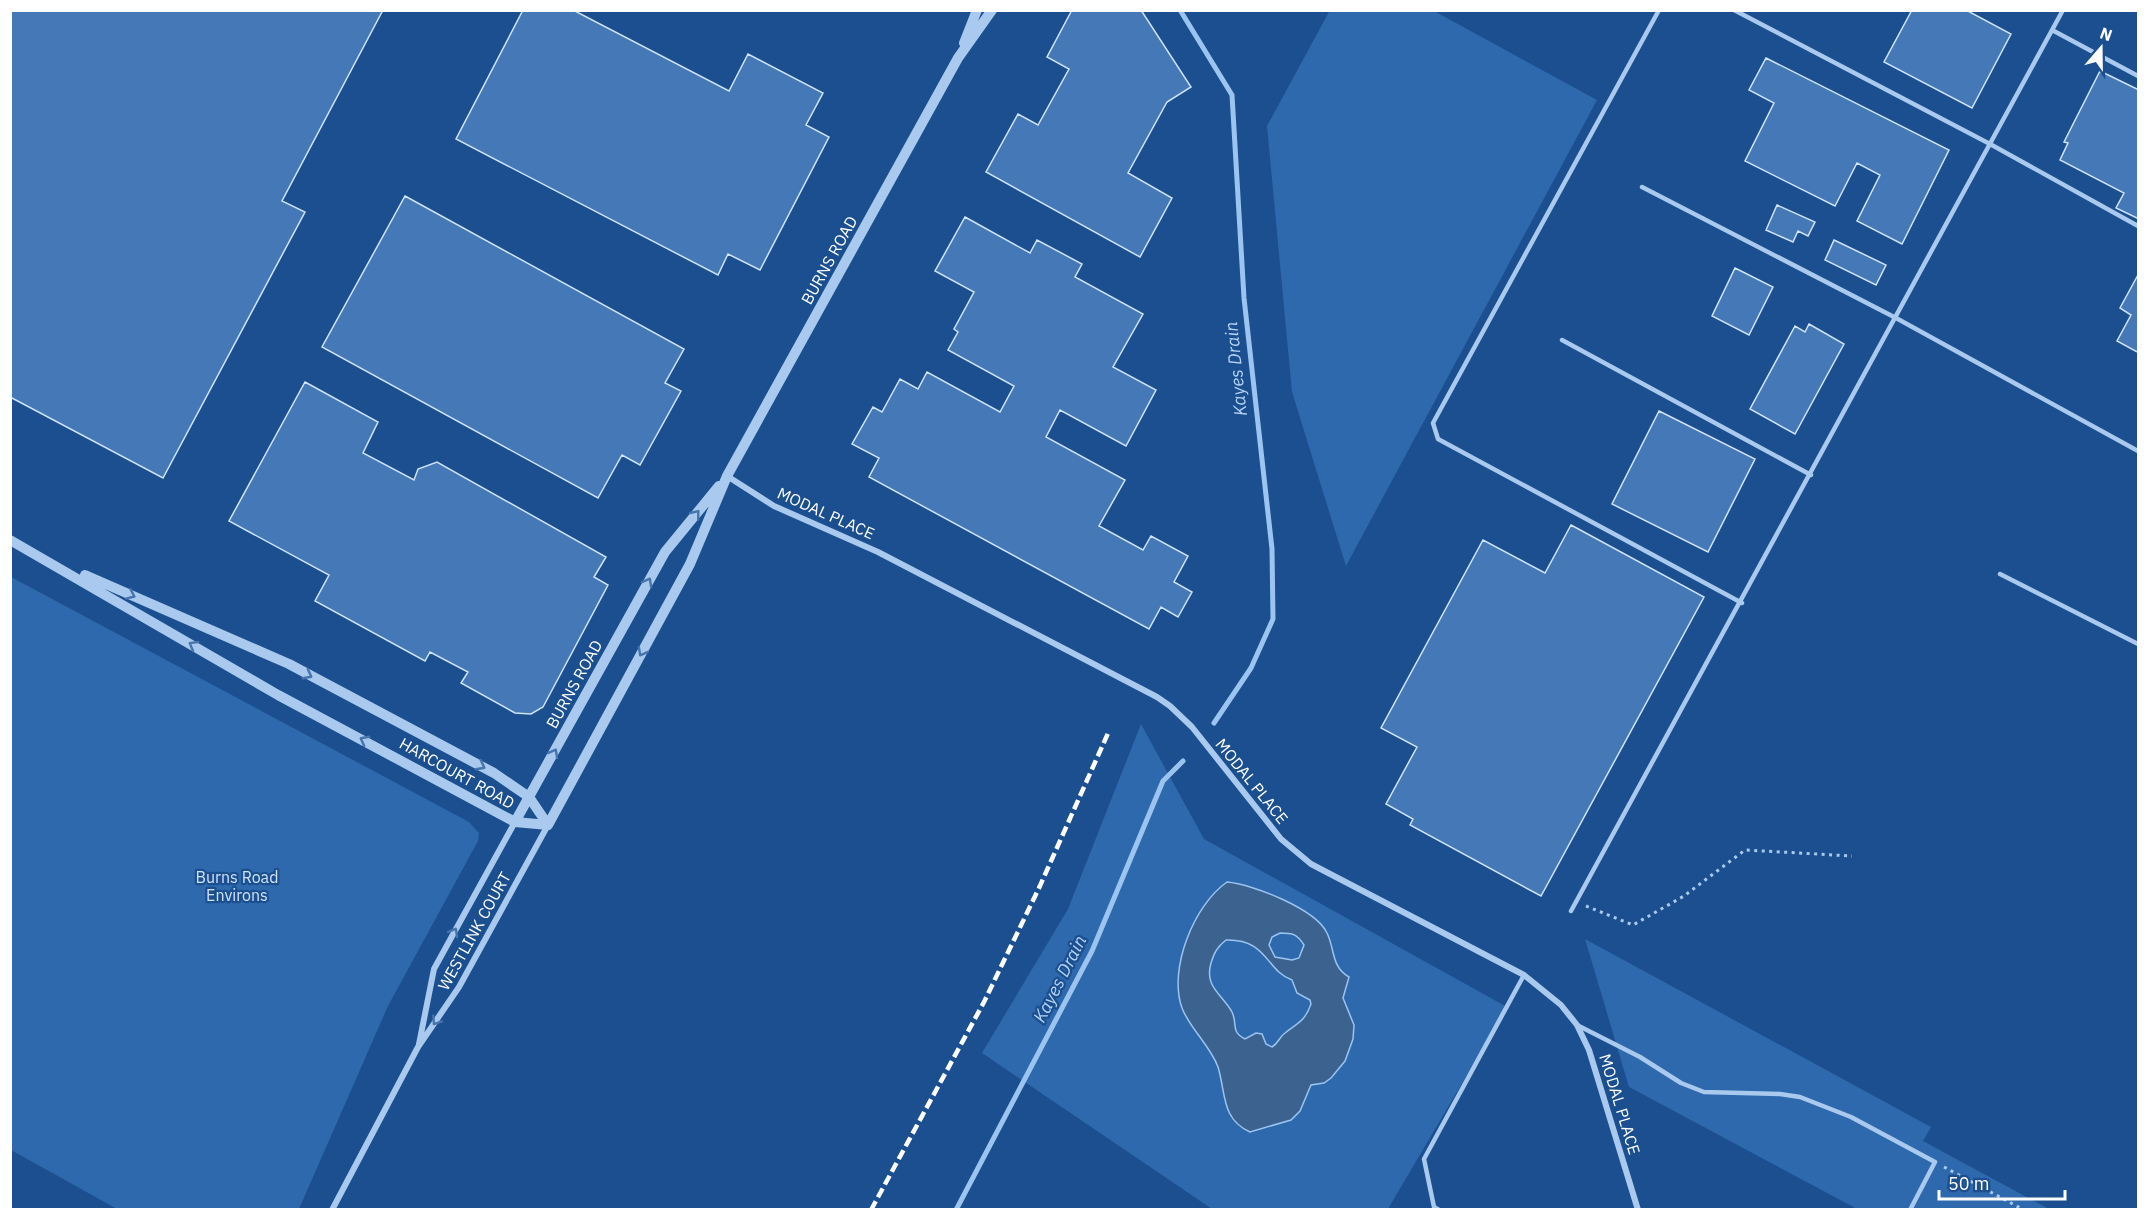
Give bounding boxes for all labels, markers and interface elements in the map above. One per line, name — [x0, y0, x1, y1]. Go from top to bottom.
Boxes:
north arrow — [2071, 18, 2131, 78]
text: N — [2097, 23, 2115, 45]
street label: BURNS ROAD — [796, 212, 862, 308]
water label: Kayes Drain — [1219, 321, 1252, 417]
street label: MODAL PLACE — [774, 483, 878, 543]
one-way arrow — [688, 510, 699, 521]
one-way arrow — [641, 578, 653, 588]
one-way arrow — [124, 588, 135, 600]
street label: BURNS ROAD — [541, 636, 607, 732]
one-way arrow — [189, 641, 199, 653]
one-way arrow — [638, 646, 649, 657]
one-way arrow — [302, 668, 313, 679]
street label: HARCOURT ROAD — [396, 733, 518, 813]
street label: MODAL PLACE — [1211, 734, 1293, 828]
one-way arrow — [359, 736, 370, 747]
one-way arrow — [547, 748, 558, 759]
one-way arrow — [474, 759, 485, 770]
park label: Burns Road Environs — [196, 867, 278, 905]
street label: WESTLINK COURT — [433, 868, 515, 994]
one-way arrow — [447, 928, 458, 939]
water label: Kayes Drain — [1028, 931, 1091, 1026]
one-way arrow — [432, 1015, 443, 1026]
street label: MODAL PLACE — [1595, 1051, 1645, 1157]
scale bar — [1939, 1163, 2065, 1201]
text: 50 m — [1948, 1172, 1990, 1195]

